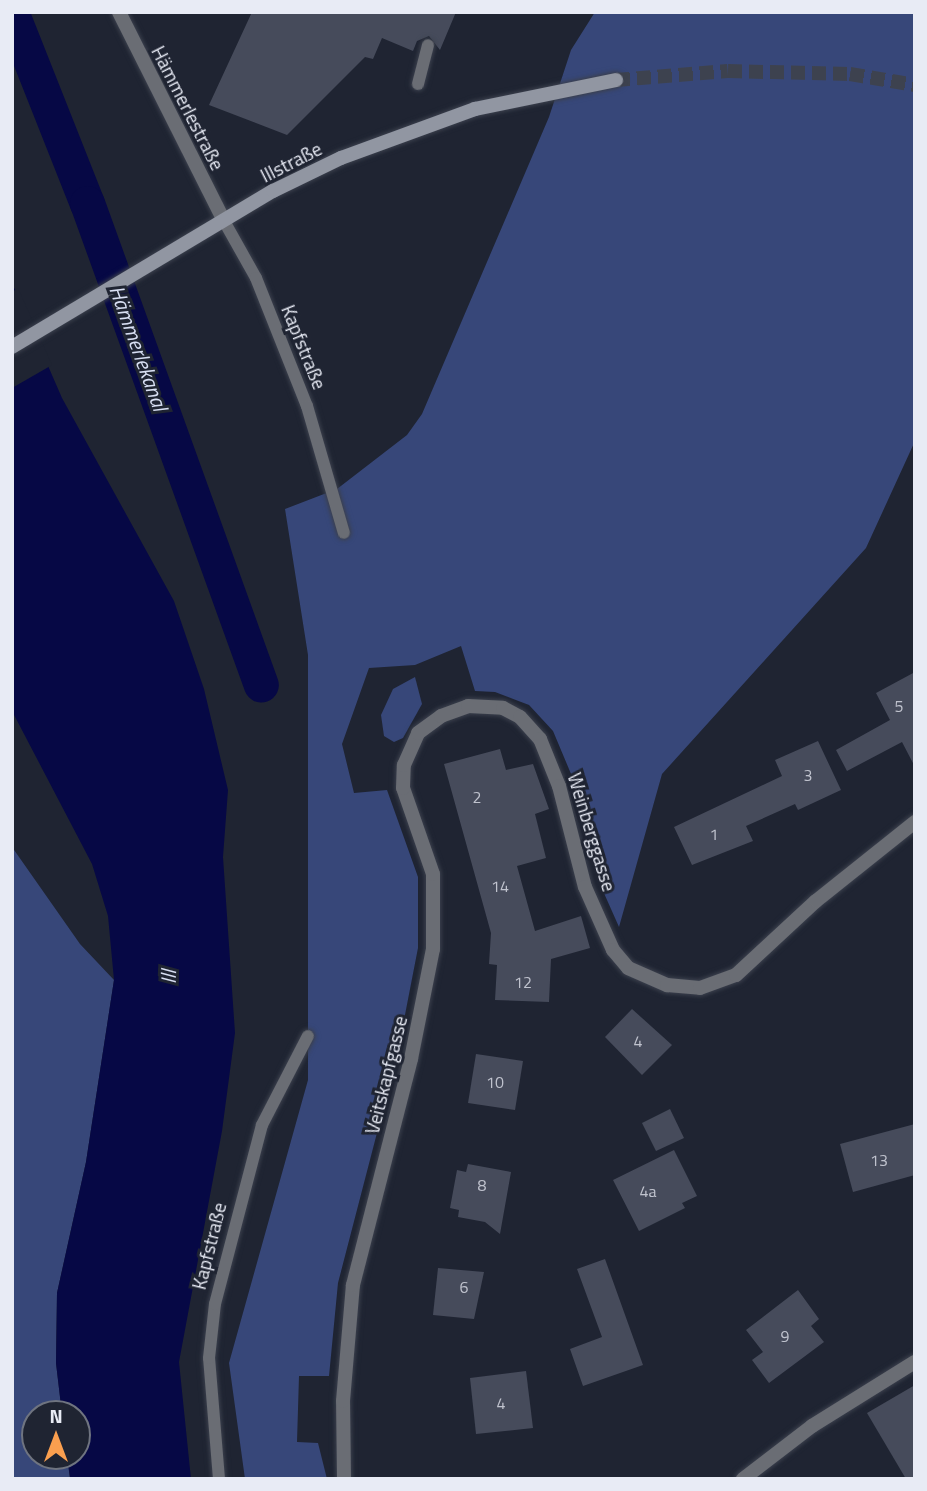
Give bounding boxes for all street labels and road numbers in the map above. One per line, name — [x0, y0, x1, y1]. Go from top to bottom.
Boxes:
street label: Hämmerlestraße — [147, 42, 229, 174]
street label: Illstraße — [257, 137, 325, 187]
street label: Kapfstraße — [277, 302, 331, 392]
street label: Weinberggasse — [563, 770, 621, 894]
street label: Veitskapfgasse — [360, 1014, 412, 1136]
street label: Kapfstraße — [187, 1200, 231, 1292]

